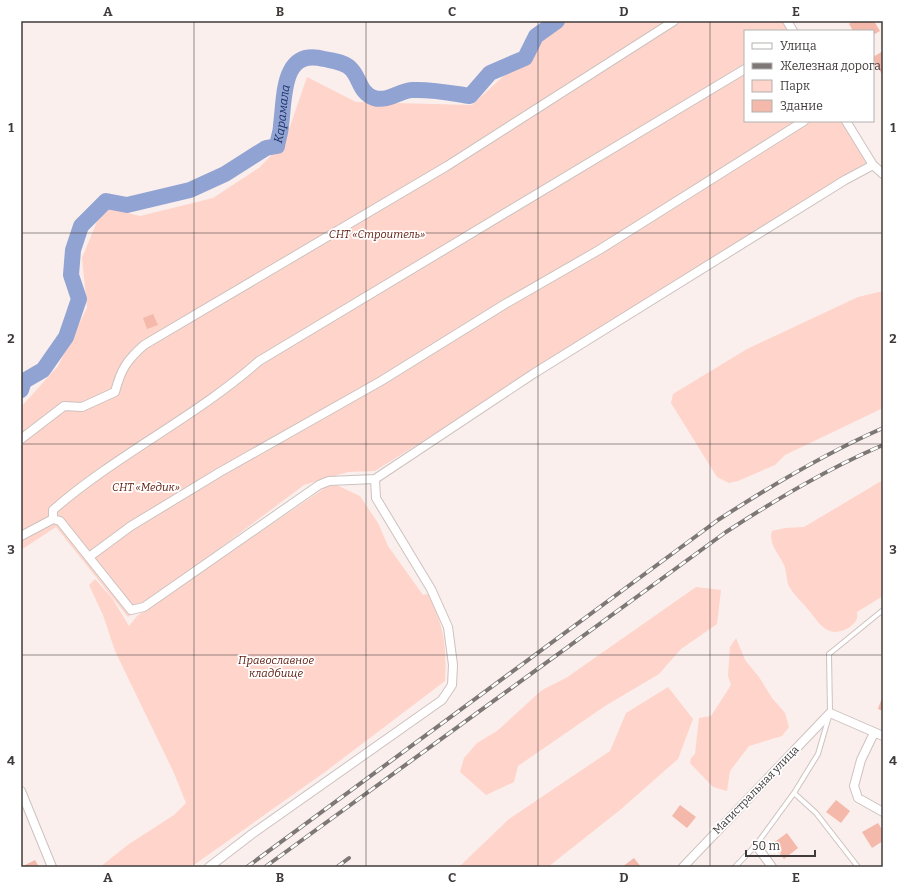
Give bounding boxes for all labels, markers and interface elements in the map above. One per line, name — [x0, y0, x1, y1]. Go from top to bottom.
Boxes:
text: A — [103, 4, 113, 19]
text: B — [276, 4, 284, 19]
text: C — [448, 4, 456, 19]
text: D — [619, 4, 629, 19]
text: E — [792, 4, 800, 19]
legend — [744, 30, 874, 122]
text: Улица — [780, 39, 817, 53]
text: Железная дорога — [780, 59, 881, 73]
text: Парк — [780, 79, 810, 93]
water label: Карамала — [271, 83, 293, 144]
text: Здание — [780, 99, 823, 113]
text: 1 — [8, 120, 14, 135]
text: 1 — [890, 120, 896, 135]
park label: СНТ «Строитель» — [329, 228, 425, 241]
text: 2 — [7, 331, 15, 346]
text: 2 — [889, 331, 897, 346]
park label: СНТ «Медик» — [112, 481, 180, 494]
text: 3 — [7, 542, 15, 557]
text: 3 — [889, 542, 897, 557]
park label: Православное кладбище — [238, 654, 314, 680]
street label: Магистральная улица — [710, 743, 802, 837]
text: 4 — [7, 753, 15, 768]
text: 4 — [889, 753, 897, 768]
scale bar — [746, 832, 815, 858]
text: 50 m — [752, 839, 781, 853]
text: A — [103, 870, 113, 885]
text: B — [276, 870, 284, 885]
text: C — [448, 870, 456, 885]
text: D — [619, 870, 629, 885]
text: E — [792, 870, 800, 885]

